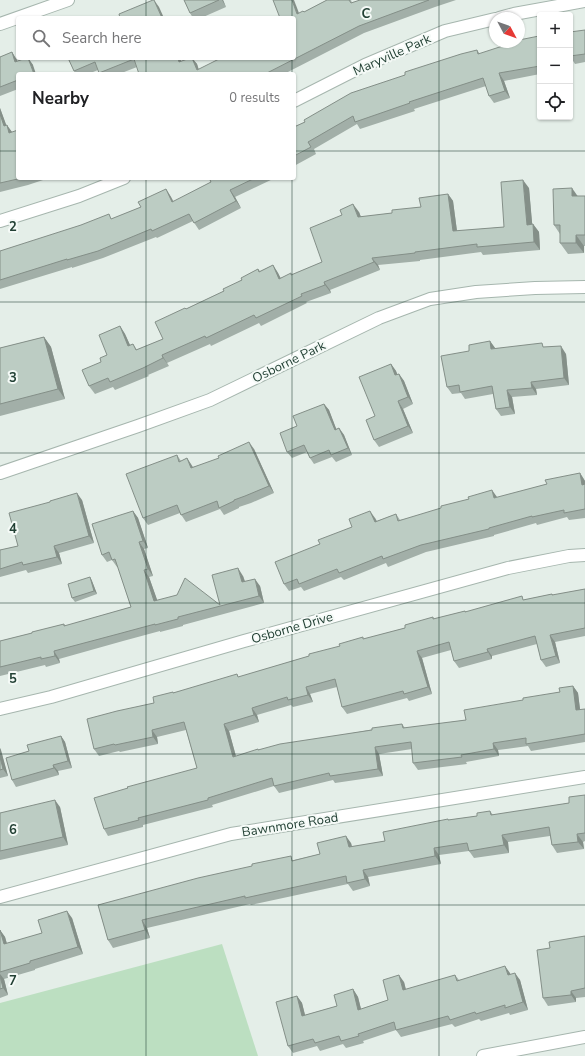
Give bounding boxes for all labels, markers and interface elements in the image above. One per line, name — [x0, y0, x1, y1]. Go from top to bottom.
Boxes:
text: C — [362, 5, 371, 23]
north arrow — [489, 12, 525, 48]
map controls — [537, 12, 573, 120]
button: + — [537, 12, 573, 48]
search box — [16, 16, 296, 60]
icon: search — [30, 27, 52, 49]
text: Search here — [62, 28, 142, 48]
street label: Maryville Park — [350, 30, 434, 80]
button: − — [537, 48, 573, 84]
button: locate — [537, 84, 573, 120]
text: Nearby — [32, 87, 89, 110]
text: 0 results — [229, 89, 280, 107]
text: 2 — [9, 218, 17, 236]
street label: Osborne Park — [249, 336, 329, 387]
text: 3 — [9, 369, 17, 387]
text: 4 — [9, 520, 17, 538]
street label: Osborne Drive — [249, 608, 335, 648]
text: 5 — [9, 670, 17, 688]
street label: Bawnmore Road — [241, 808, 339, 842]
text: 6 — [9, 821, 17, 839]
text: 7 — [9, 972, 17, 990]

